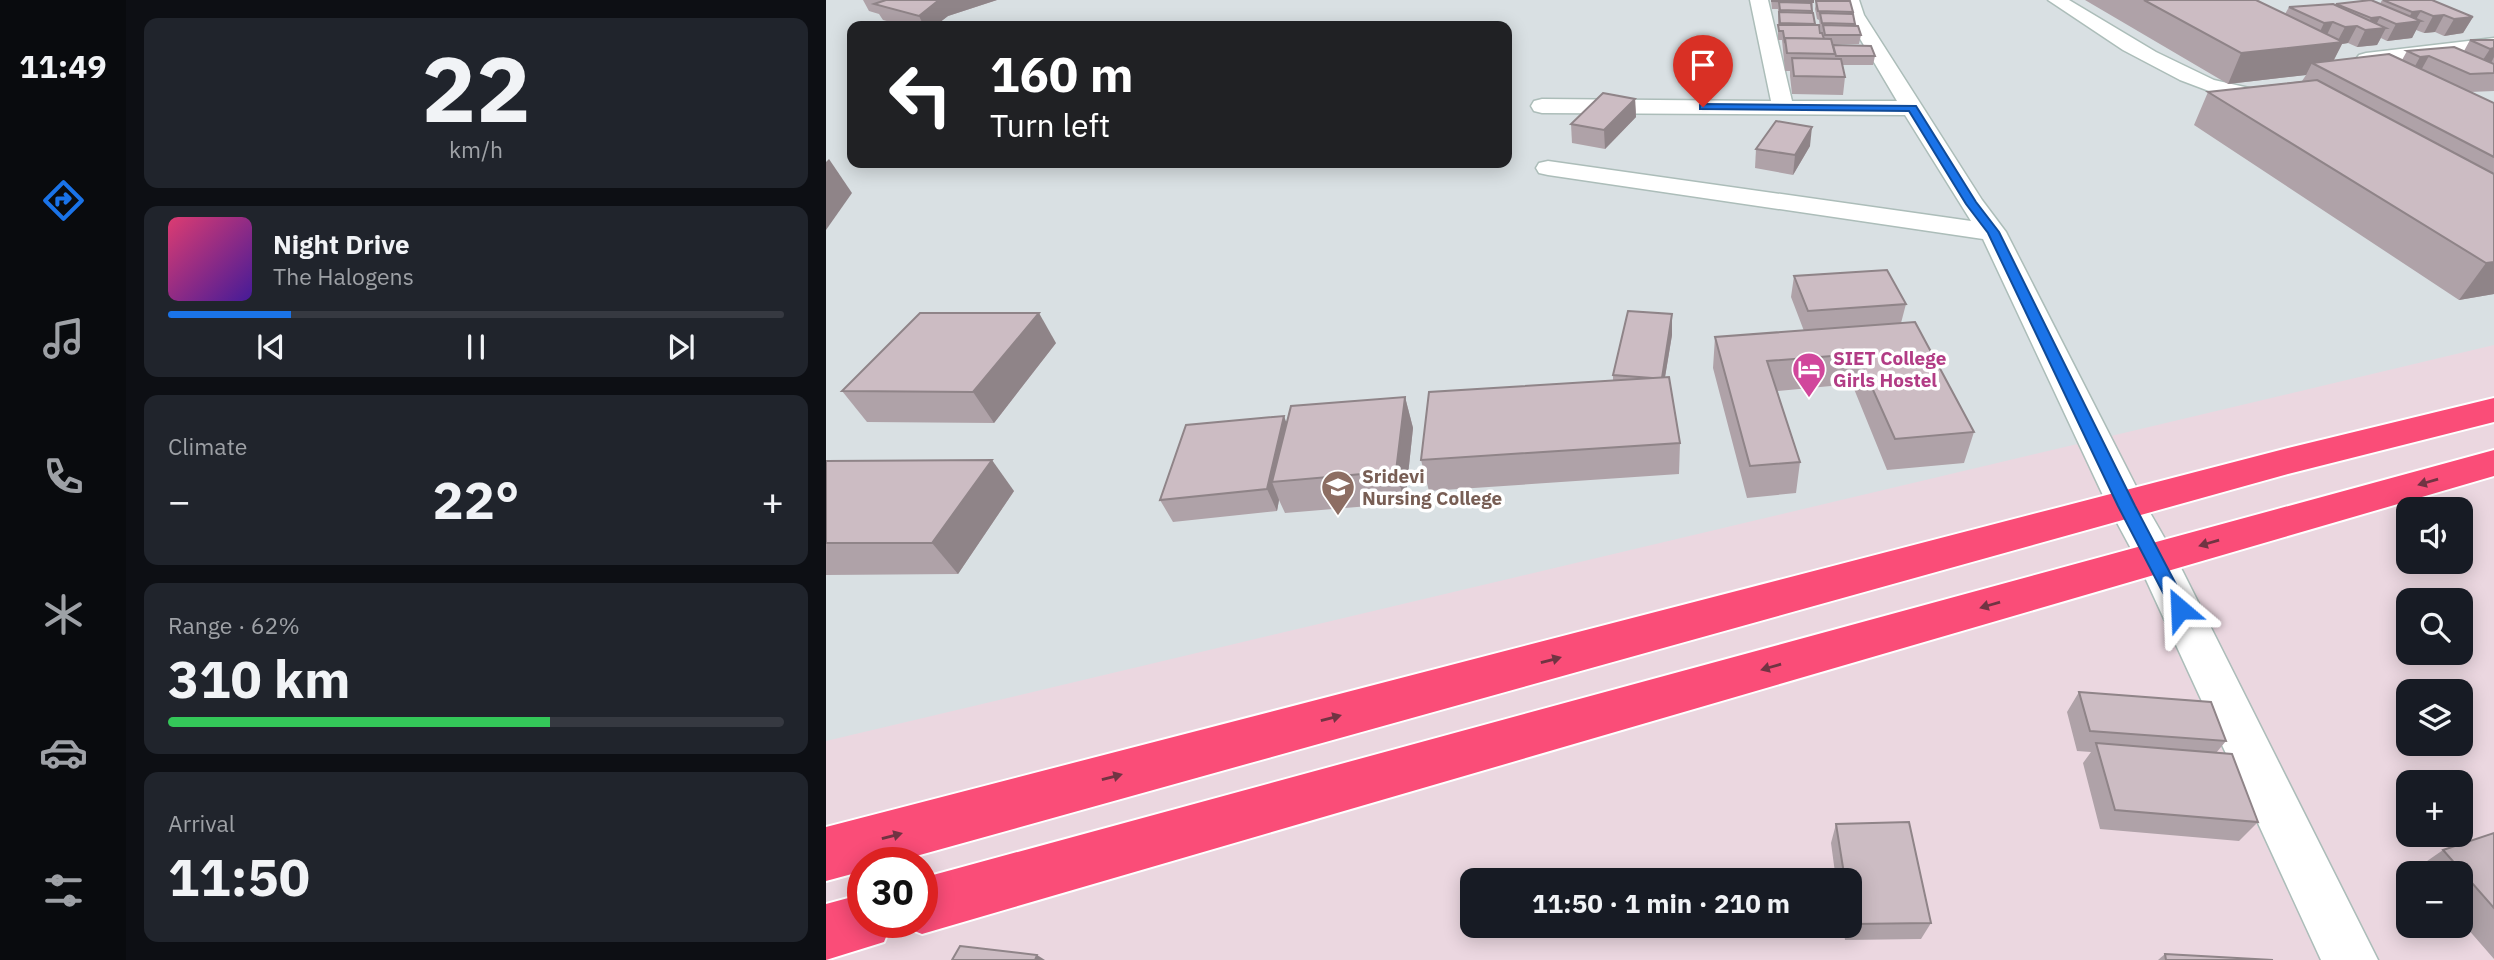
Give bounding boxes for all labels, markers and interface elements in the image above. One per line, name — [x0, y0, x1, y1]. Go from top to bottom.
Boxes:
text: 22 — [421, 29, 531, 147]
pin — [1673, 35, 1733, 107]
text: 160 m — [990, 42, 1134, 105]
text: 11:49 — [19, 45, 107, 87]
icon: arrive — [1684, 46, 1722, 84]
icon: left — [875, 49, 966, 140]
text: Turn left — [990, 104, 1110, 146]
text: km/h — [449, 134, 503, 164]
icon: directions — [39, 176, 88, 225]
text: Night Drive — [273, 227, 410, 261]
text: The Halogens — [273, 261, 414, 291]
icon: music — [39, 314, 88, 363]
icon: previous — [252, 328, 290, 366]
icon: pause — [457, 328, 495, 366]
icon: next — [662, 328, 700, 366]
place label: SIET College Girls Hostel — [1833, 346, 1946, 392]
hotel icon: SIET College Girls Hostel — [1790, 350, 1828, 399]
text: Climate — [168, 431, 247, 461]
icon: phone — [39, 452, 88, 501]
place label: Sridevi Nursing College — [1362, 464, 1502, 510]
text: 22° — [433, 466, 519, 533]
school or university icon: Sridevi Nursing College — [1319, 468, 1357, 517]
text: − — [168, 476, 191, 525]
text: + — [761, 476, 784, 525]
one-way arrow — [2418, 477, 2439, 487]
map controls — [2396, 497, 2473, 938]
button: sound — [2396, 497, 2473, 574]
one-way arrow — [2199, 539, 2220, 549]
position arrow — [2143, 572, 2217, 646]
button: search — [2396, 588, 2473, 665]
icon: climate — [39, 590, 88, 639]
one-way arrow — [1979, 600, 2001, 611]
text: Range · 62% — [168, 610, 300, 640]
text: 310 km — [168, 645, 350, 712]
one-way arrow — [1541, 654, 1562, 664]
one-way arrow — [1761, 662, 1782, 672]
button: layers — [2396, 679, 2473, 756]
one-way arrow — [1321, 713, 1342, 723]
icon: car — [39, 728, 88, 777]
button: + — [2396, 770, 2473, 847]
one-way arrow — [1101, 771, 1123, 782]
text: Arrival — [168, 808, 235, 838]
one-way arrow — [881, 830, 903, 841]
text: 11:50 — [168, 843, 310, 910]
speed limit sign: 30 — [847, 847, 938, 938]
button: − — [2396, 861, 2473, 938]
icon: filters — [39, 866, 88, 915]
text: 11:50 · 1 min · 210 m — [1532, 886, 1790, 920]

